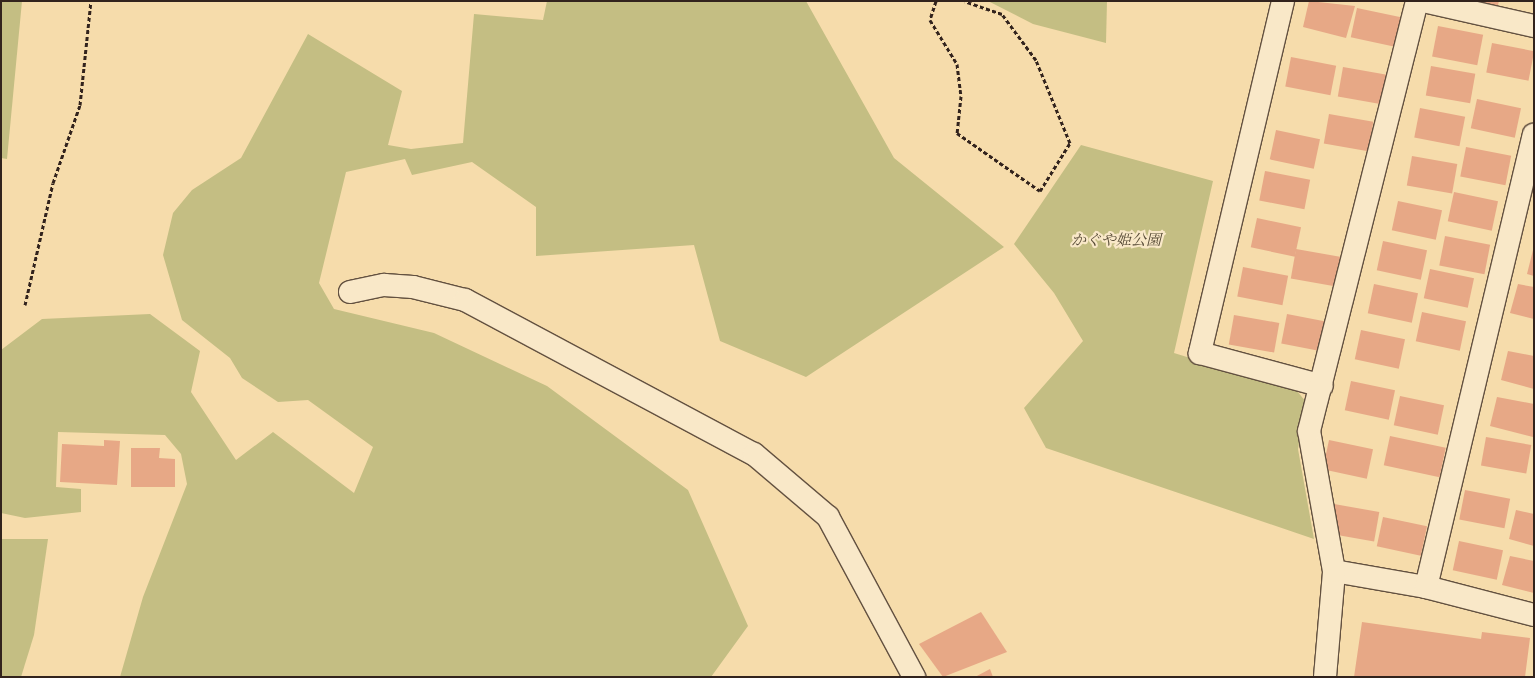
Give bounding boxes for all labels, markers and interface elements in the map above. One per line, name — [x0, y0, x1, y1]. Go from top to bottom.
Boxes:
park label: かぐや姫公園 — [1071, 231, 1161, 249]

